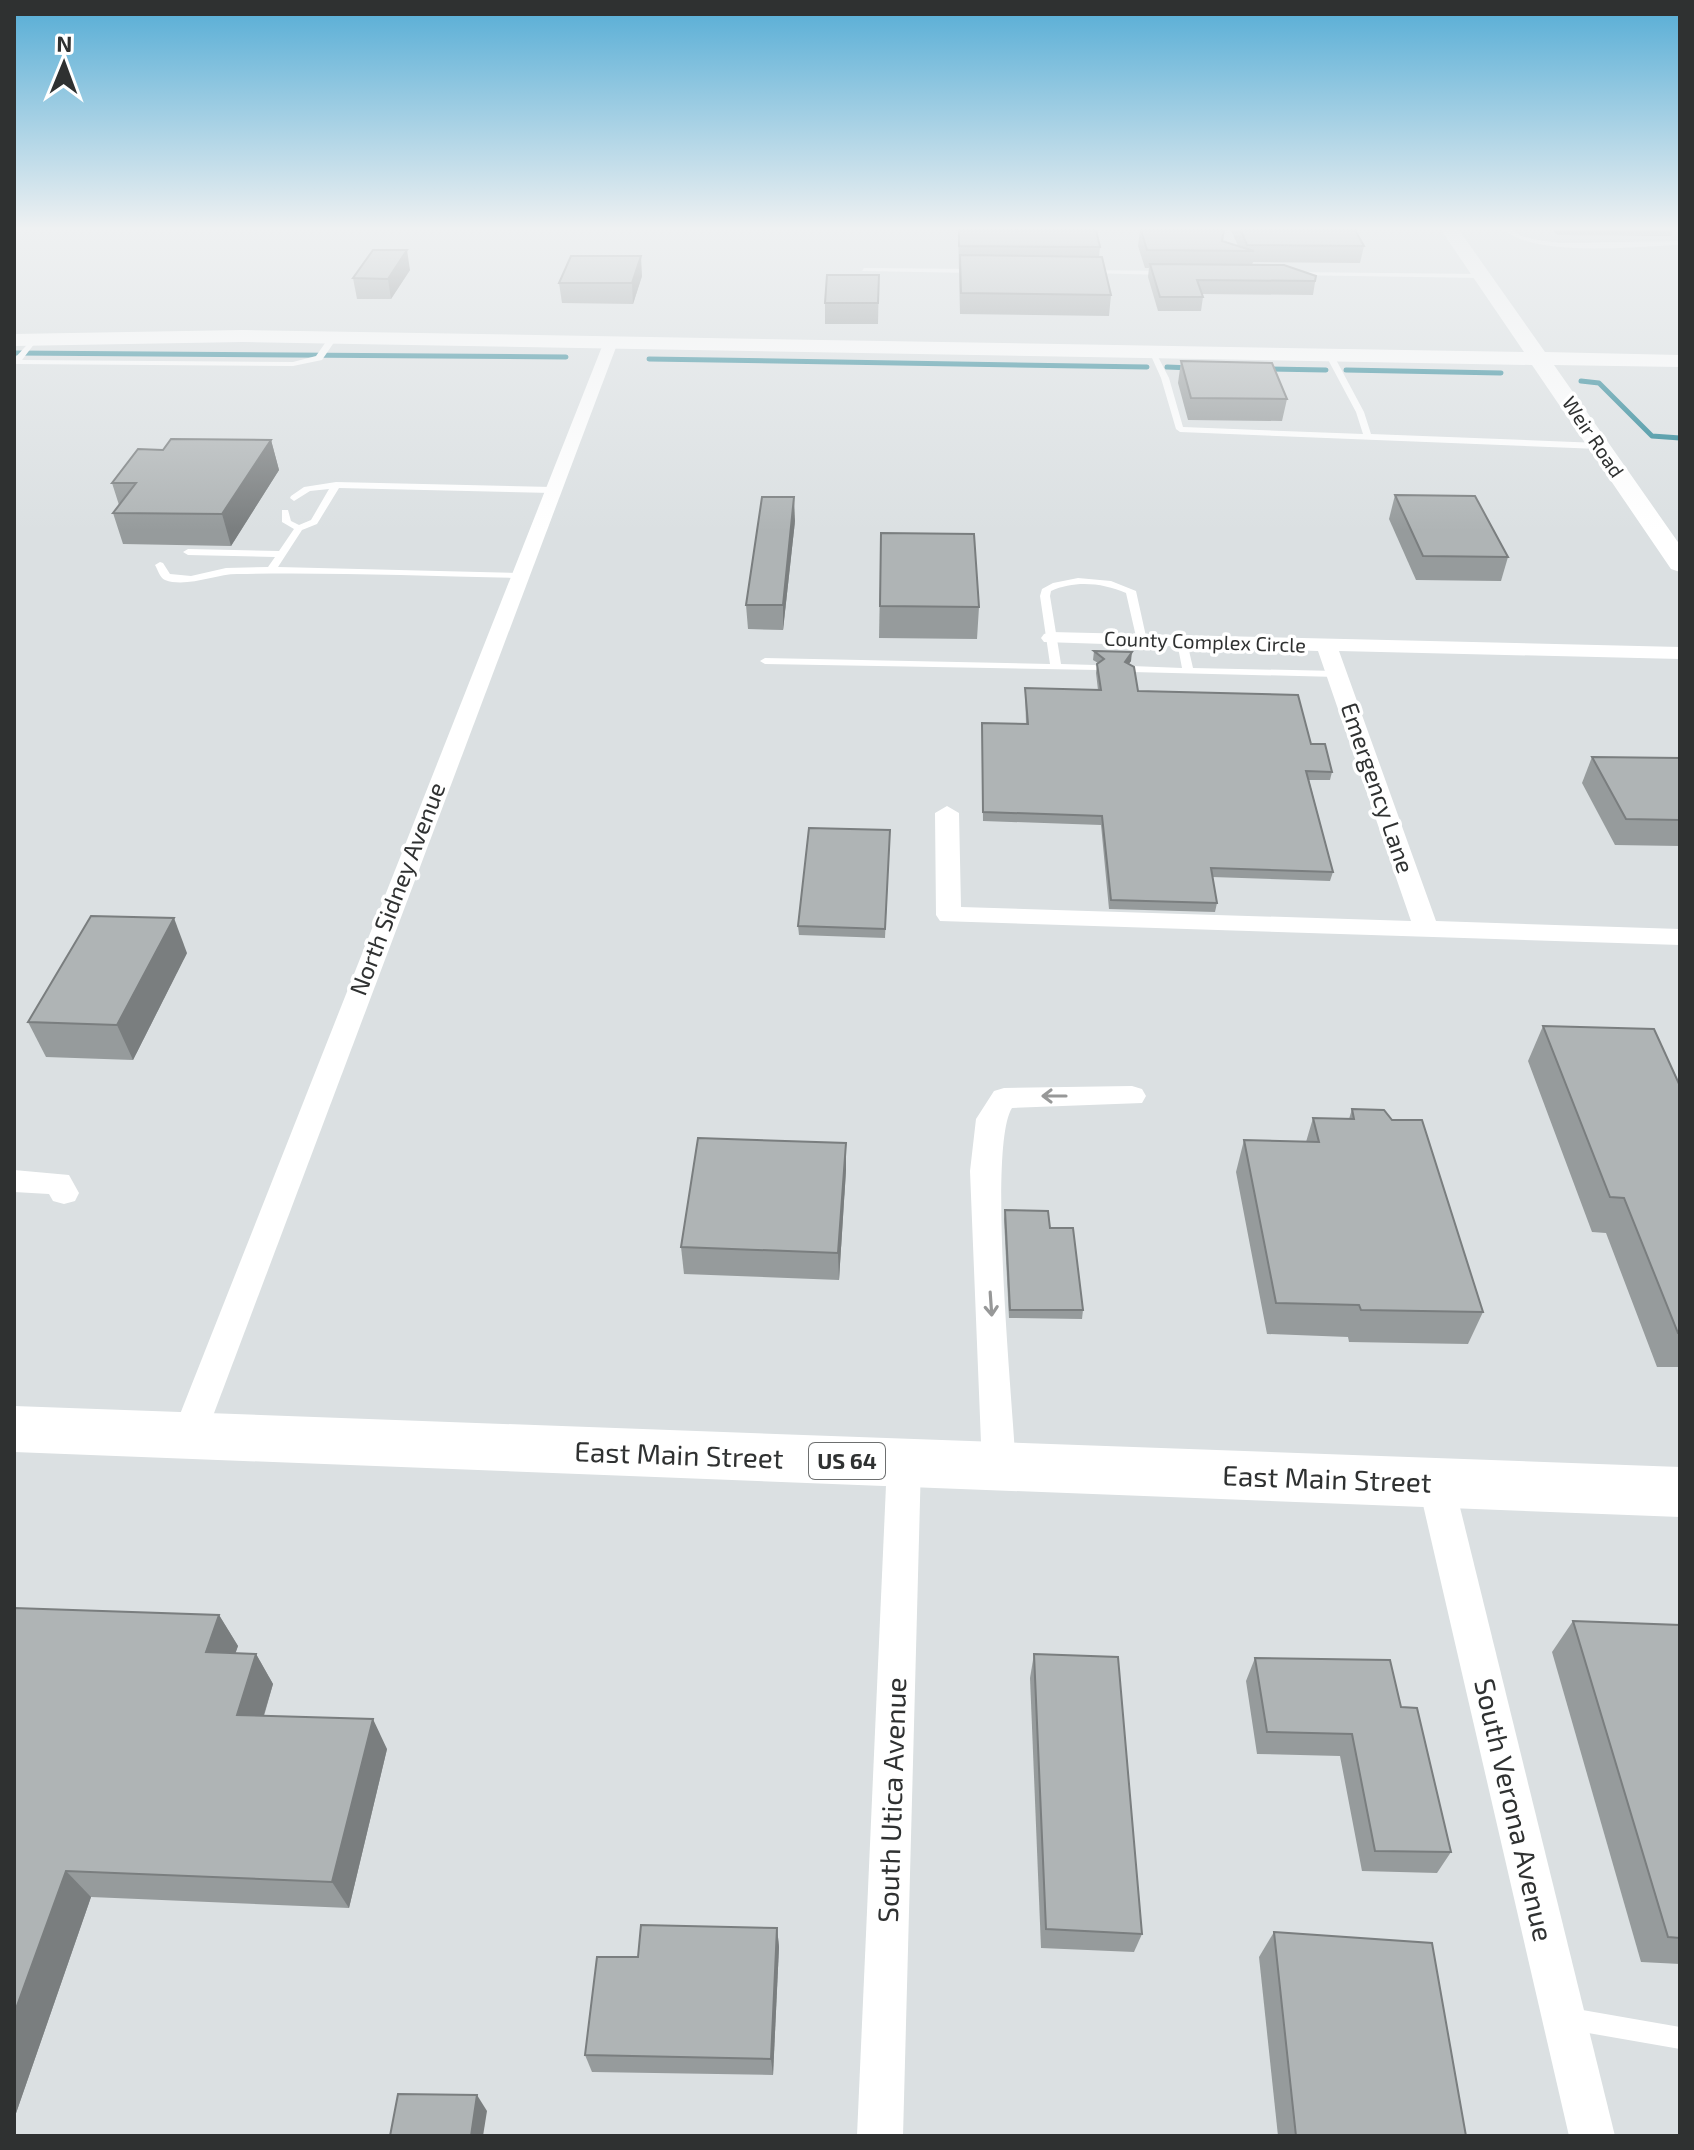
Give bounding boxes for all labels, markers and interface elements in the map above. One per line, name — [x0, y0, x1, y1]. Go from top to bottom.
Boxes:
north arrow — [24, 24, 104, 104]
text: N — [56, 30, 73, 56]
street label: Weir Road — [1558, 391, 1630, 481]
street label: County Complex Circle — [1104, 625, 1306, 657]
street label: Emergency Lane — [1336, 698, 1421, 877]
street label: North Sidney Avenue — [343, 778, 451, 999]
one-way arrow — [1041, 1088, 1068, 1104]
one-way arrow — [984, 1290, 999, 1316]
street label: East Main Street — [574, 1433, 784, 1475]
road number: US 64 — [809, 1443, 885, 1479]
street label: East Main Street — [1222, 1457, 1432, 1499]
street label: South Verona Avenue — [1468, 1675, 1562, 1945]
street label: South Utica Avenue — [870, 1677, 912, 1923]

